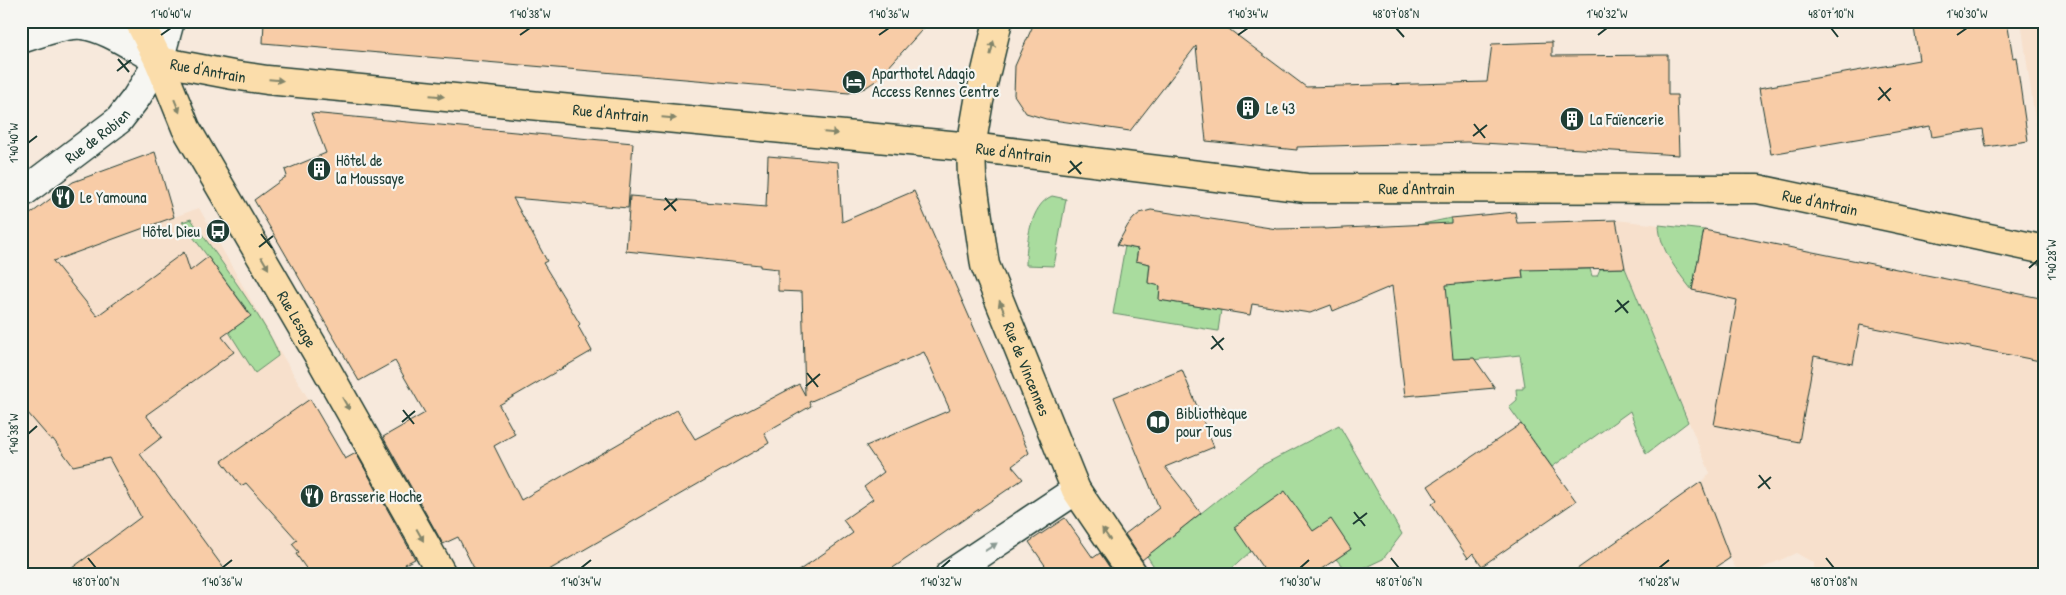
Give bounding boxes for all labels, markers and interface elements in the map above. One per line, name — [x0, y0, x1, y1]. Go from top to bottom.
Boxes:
text: 1°40'40"W — [151, 5, 192, 22]
text: 1°40'38"W — [510, 5, 551, 22]
text: 1°40'36"W — [869, 5, 910, 22]
text: 1°40'34"W — [1228, 5, 1269, 22]
text: 48°07'08"N — [1373, 5, 1419, 22]
text: 1°40'32"W — [1586, 5, 1628, 22]
text: 48°07'10"N — [1808, 5, 1854, 22]
text: 1°40'30"W — [1947, 5, 1988, 22]
one-way arrow — [988, 40, 996, 55]
street label: Rue d'Antrain — [169, 52, 247, 88]
place label: Aparthotel Adagio Access Rennes Centre — [872, 62, 1000, 102]
hotel icon: Aparthotel Adagio Access Rennes Centre — [841, 69, 867, 95]
one-way arrow — [268, 77, 284, 85]
one-way arrow — [430, 92, 446, 100]
building icon: Le 43 — [1235, 95, 1261, 121]
place label: Le 43 — [1266, 97, 1295, 119]
street label: Rue d'Antrain — [572, 98, 650, 127]
one-way arrow — [173, 99, 181, 114]
street label: Rue de Robien — [60, 104, 135, 168]
building icon: La Faïencerie — [1559, 106, 1585, 132]
place label: La Faïencerie — [1590, 108, 1665, 130]
one-way arrow — [661, 114, 677, 122]
text: 1°40'40"W — [5, 122, 22, 163]
one-way arrow — [823, 129, 839, 137]
street label: Rue d'Antrain — [975, 137, 1053, 168]
place label: Hôtel de la Moussaye — [336, 149, 405, 189]
building icon: Hôtel de la Moussaye — [306, 156, 332, 182]
street label: Rue d'Antrain — [1378, 177, 1455, 199]
restaurant icon: Le Yamouna — [50, 184, 76, 210]
street label: Rue d'Antrain — [1781, 184, 1860, 221]
place label: Le Yamouna — [80, 186, 147, 208]
bus stop icon: Hôtel Dieu — [205, 218, 231, 244]
place label: Hôtel Dieu — [142, 220, 201, 242]
text: 1°40'28"W — [2043, 239, 2060, 280]
one-way arrow — [261, 256, 269, 271]
street label: Rue Lesage — [272, 287, 323, 352]
one-way arrow — [998, 300, 1006, 314]
street label: Rue de Vincennes — [998, 319, 1056, 419]
one-way arrow — [341, 397, 350, 411]
place label: Bibliothèque pour Tous — [1176, 402, 1248, 442]
library icon: Bibliothèque pour Tous — [1145, 409, 1171, 435]
text: 1°40'38"W — [5, 413, 22, 454]
restaurant icon: Brasserie Hoche — [299, 483, 325, 509]
place label: Brasserie Hoche — [330, 485, 423, 507]
one-way arrow — [1101, 527, 1111, 540]
one-way arrow — [416, 529, 425, 542]
one-way arrow — [984, 542, 997, 552]
text: 48°07'00"N — [73, 573, 119, 590]
text: 1°40'36"W — [202, 573, 243, 590]
text: 1°40'34"W — [561, 573, 602, 590]
text: 1°40'32"W — [920, 573, 962, 590]
text: 1°40'30"W — [1280, 573, 1321, 590]
text: 48°07'06"N — [1376, 573, 1422, 590]
text: 1°40'28"W — [1639, 573, 1680, 590]
text: 48°07'08"N — [1811, 573, 1857, 590]

